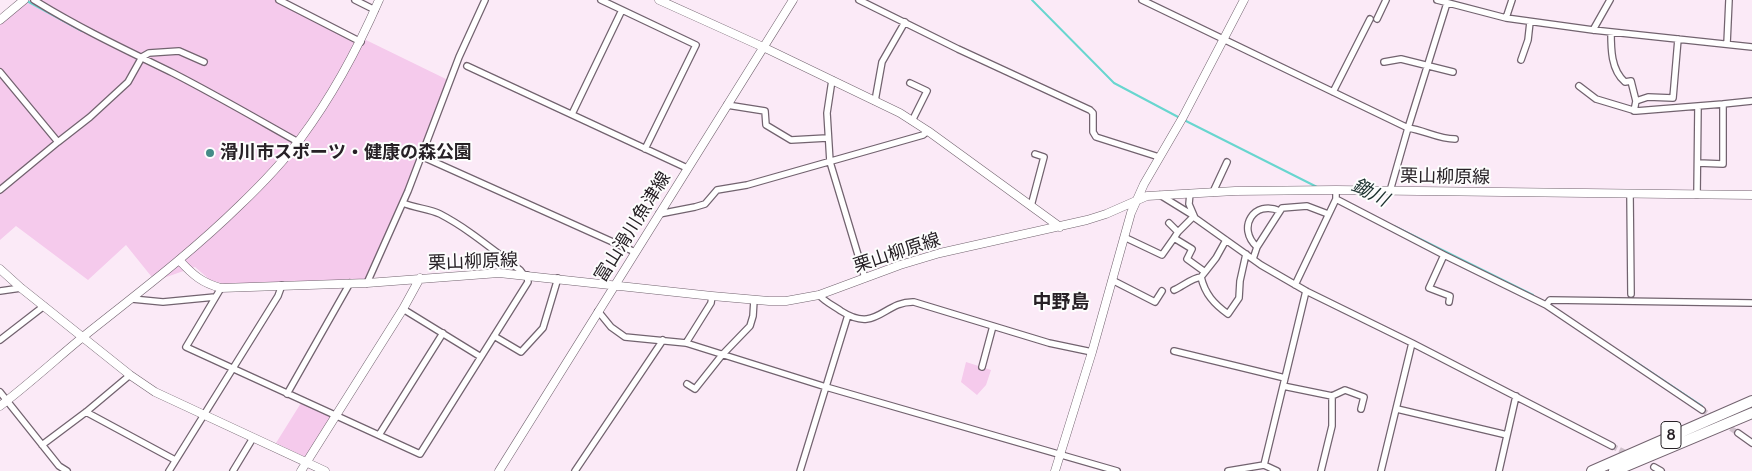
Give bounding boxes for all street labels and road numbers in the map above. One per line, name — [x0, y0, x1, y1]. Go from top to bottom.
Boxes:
street label: 栗山柳原線 — [1400, 165, 1490, 189]
street label: 富山滑川魚津線 — [590, 168, 676, 286]
street label: 栗山柳原線 — [851, 229, 943, 277]
street label: 栗山柳原線 — [428, 250, 518, 274]
road number: 8 — [1661, 422, 1681, 448]

